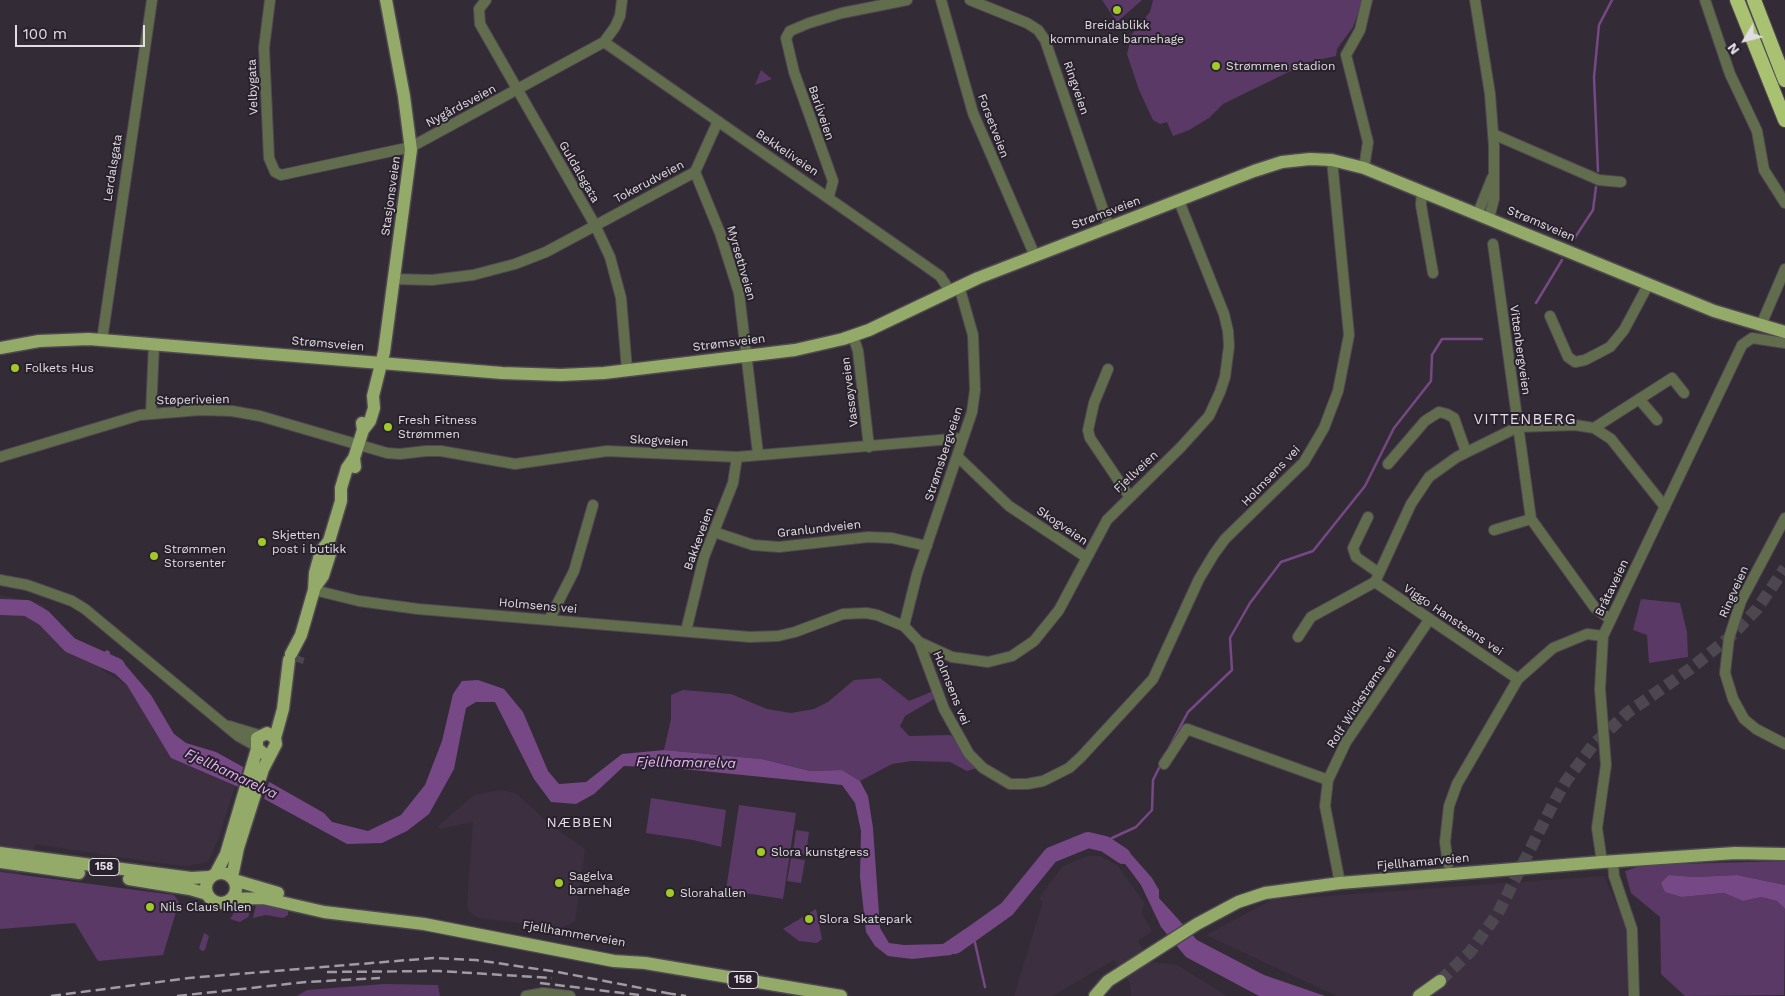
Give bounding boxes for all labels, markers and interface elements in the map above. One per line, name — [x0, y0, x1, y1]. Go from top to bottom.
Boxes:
marker: Breidablikk kommunale barnehage — [1111, 4, 1123, 16]
scale bar — [18, 15, 148, 47]
north arrow — [1720, 15, 1770, 65]
place label: Breidablikk kommunale barnehage — [1050, 18, 1184, 46]
text: 100 m — [23, 25, 67, 43]
text: N — [1724, 40, 1743, 58]
street label: Velbygata — [245, 59, 261, 115]
street label: Ringveien — [1060, 59, 1092, 117]
place label: Strømmen stadion — [1226, 59, 1335, 73]
marker: Strømmen stadion — [1210, 60, 1222, 72]
street label: Nygårdsveien — [424, 82, 498, 130]
street label: Barliveien — [805, 84, 837, 142]
street label: Forsetveien — [974, 92, 1012, 160]
street label: Bekkeliveien — [753, 127, 821, 179]
street label: Lerdalsgata — [101, 133, 125, 203]
street label: Guldalsgata — [556, 139, 602, 205]
street label: Stasjonsveien — [378, 155, 404, 237]
street label: Tokerudveien — [612, 158, 686, 206]
street label: Strømsveien — [1069, 193, 1143, 233]
street label: Strømsveien — [1505, 203, 1577, 245]
street label: Myrsethveien — [723, 224, 759, 302]
street label: Vittenbergveien — [1507, 304, 1533, 396]
street label: Strømsveien — [692, 331, 766, 355]
street label: Strømsveien — [291, 334, 365, 354]
street label: Vassøyveien — [839, 356, 861, 428]
place label: Folkets Hus — [25, 361, 94, 375]
marker: Folkets Hus — [9, 362, 21, 374]
street label: Støperiveien — [156, 392, 230, 408]
street label: Strømsbergveien — [922, 405, 966, 503]
district label: VITTENBERG — [1472, 411, 1578, 429]
place label: Fresh Fitness Strømmen — [398, 413, 477, 441]
marker: Fresh Fitness Strømmen — [382, 421, 394, 433]
street label: Skogveien — [629, 432, 689, 450]
street label: Holmsens vei — [1239, 443, 1303, 509]
street label: Fjellveien — [1111, 448, 1161, 496]
street label: Skogveien — [1034, 504, 1090, 548]
street label: Bakkeveien — [681, 506, 717, 572]
street label: Granlundveien — [776, 517, 862, 541]
place label: Skjetten post i butikk — [272, 528, 346, 556]
marker: Skjetten post i butikk — [256, 536, 268, 548]
place label: Strømmen Storsenter — [164, 542, 226, 570]
marker: Strømmen Storsenter — [148, 550, 160, 562]
street label: Bråtaveien — [1592, 557, 1632, 619]
street label: Ringveien — [1716, 564, 1752, 620]
street label: Viggo Hansteens vei — [1400, 581, 1506, 659]
street label: Holmsens vei — [498, 595, 578, 617]
street label: Rolf Wickstrøms vei — [1324, 645, 1400, 751]
street label: Holmsens vei — [930, 649, 972, 727]
water label: Fjellhamarelva — [182, 745, 280, 803]
water label: Fjellhamarelva — [636, 754, 736, 772]
district label: NÆBBEN — [546, 815, 614, 831]
place label: Slora kunstgress — [771, 845, 869, 859]
marker: Slora kunstgress — [755, 846, 767, 858]
street label: Fjellhamarveien — [1376, 851, 1470, 873]
road number: 158 — [89, 859, 119, 876]
place label: Sagelva barnehage — [569, 869, 630, 897]
marker: Sagelva barnehage — [553, 877, 565, 889]
place label: Slorahallen — [680, 886, 746, 900]
marker: Slorahallen — [664, 887, 676, 899]
place label: Nils Claus Ihlen — [160, 900, 252, 914]
marker: Nils Claus Ihlen — [144, 901, 156, 913]
place label: Slora Skatepark — [819, 912, 912, 926]
marker: Slora Skatepark — [803, 913, 815, 925]
street label: Fjellhammerveien — [521, 918, 627, 950]
road number: 158 — [728, 972, 758, 988]

